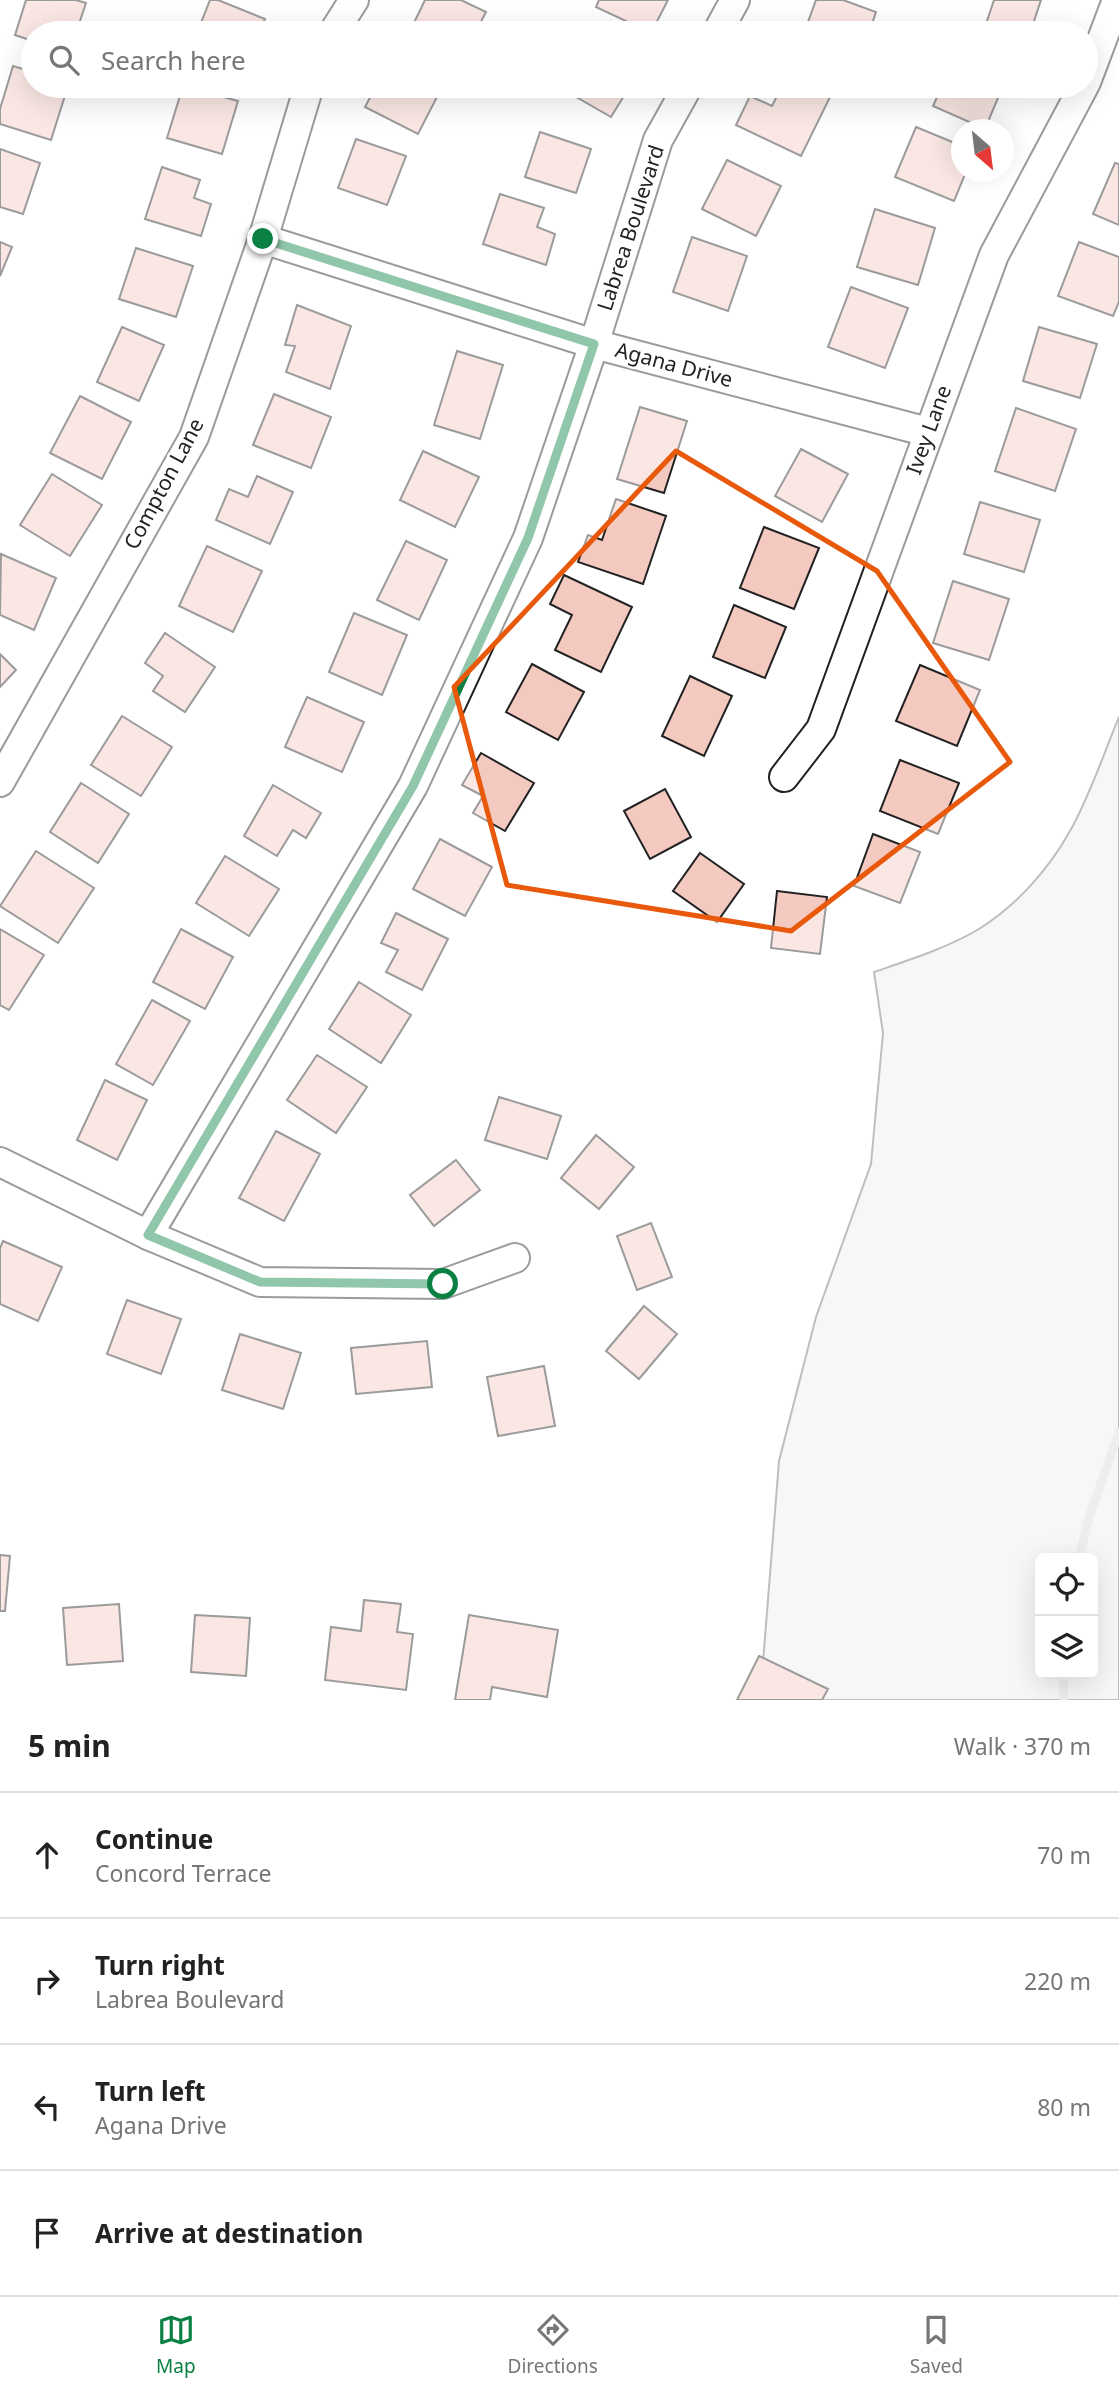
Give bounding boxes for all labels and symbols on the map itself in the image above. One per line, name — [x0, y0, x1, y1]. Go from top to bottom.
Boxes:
north arrow — [951, 119, 1014, 182]
street label: Labrea Boulevard — [590, 141, 670, 314]
route end — [247, 223, 278, 254]
street label: Agana Drive — [613, 335, 736, 393]
street label: Ivey Lane — [899, 381, 957, 478]
street label: Compton Lane — [117, 413, 209, 554]
route start — [427, 1268, 458, 1299]

